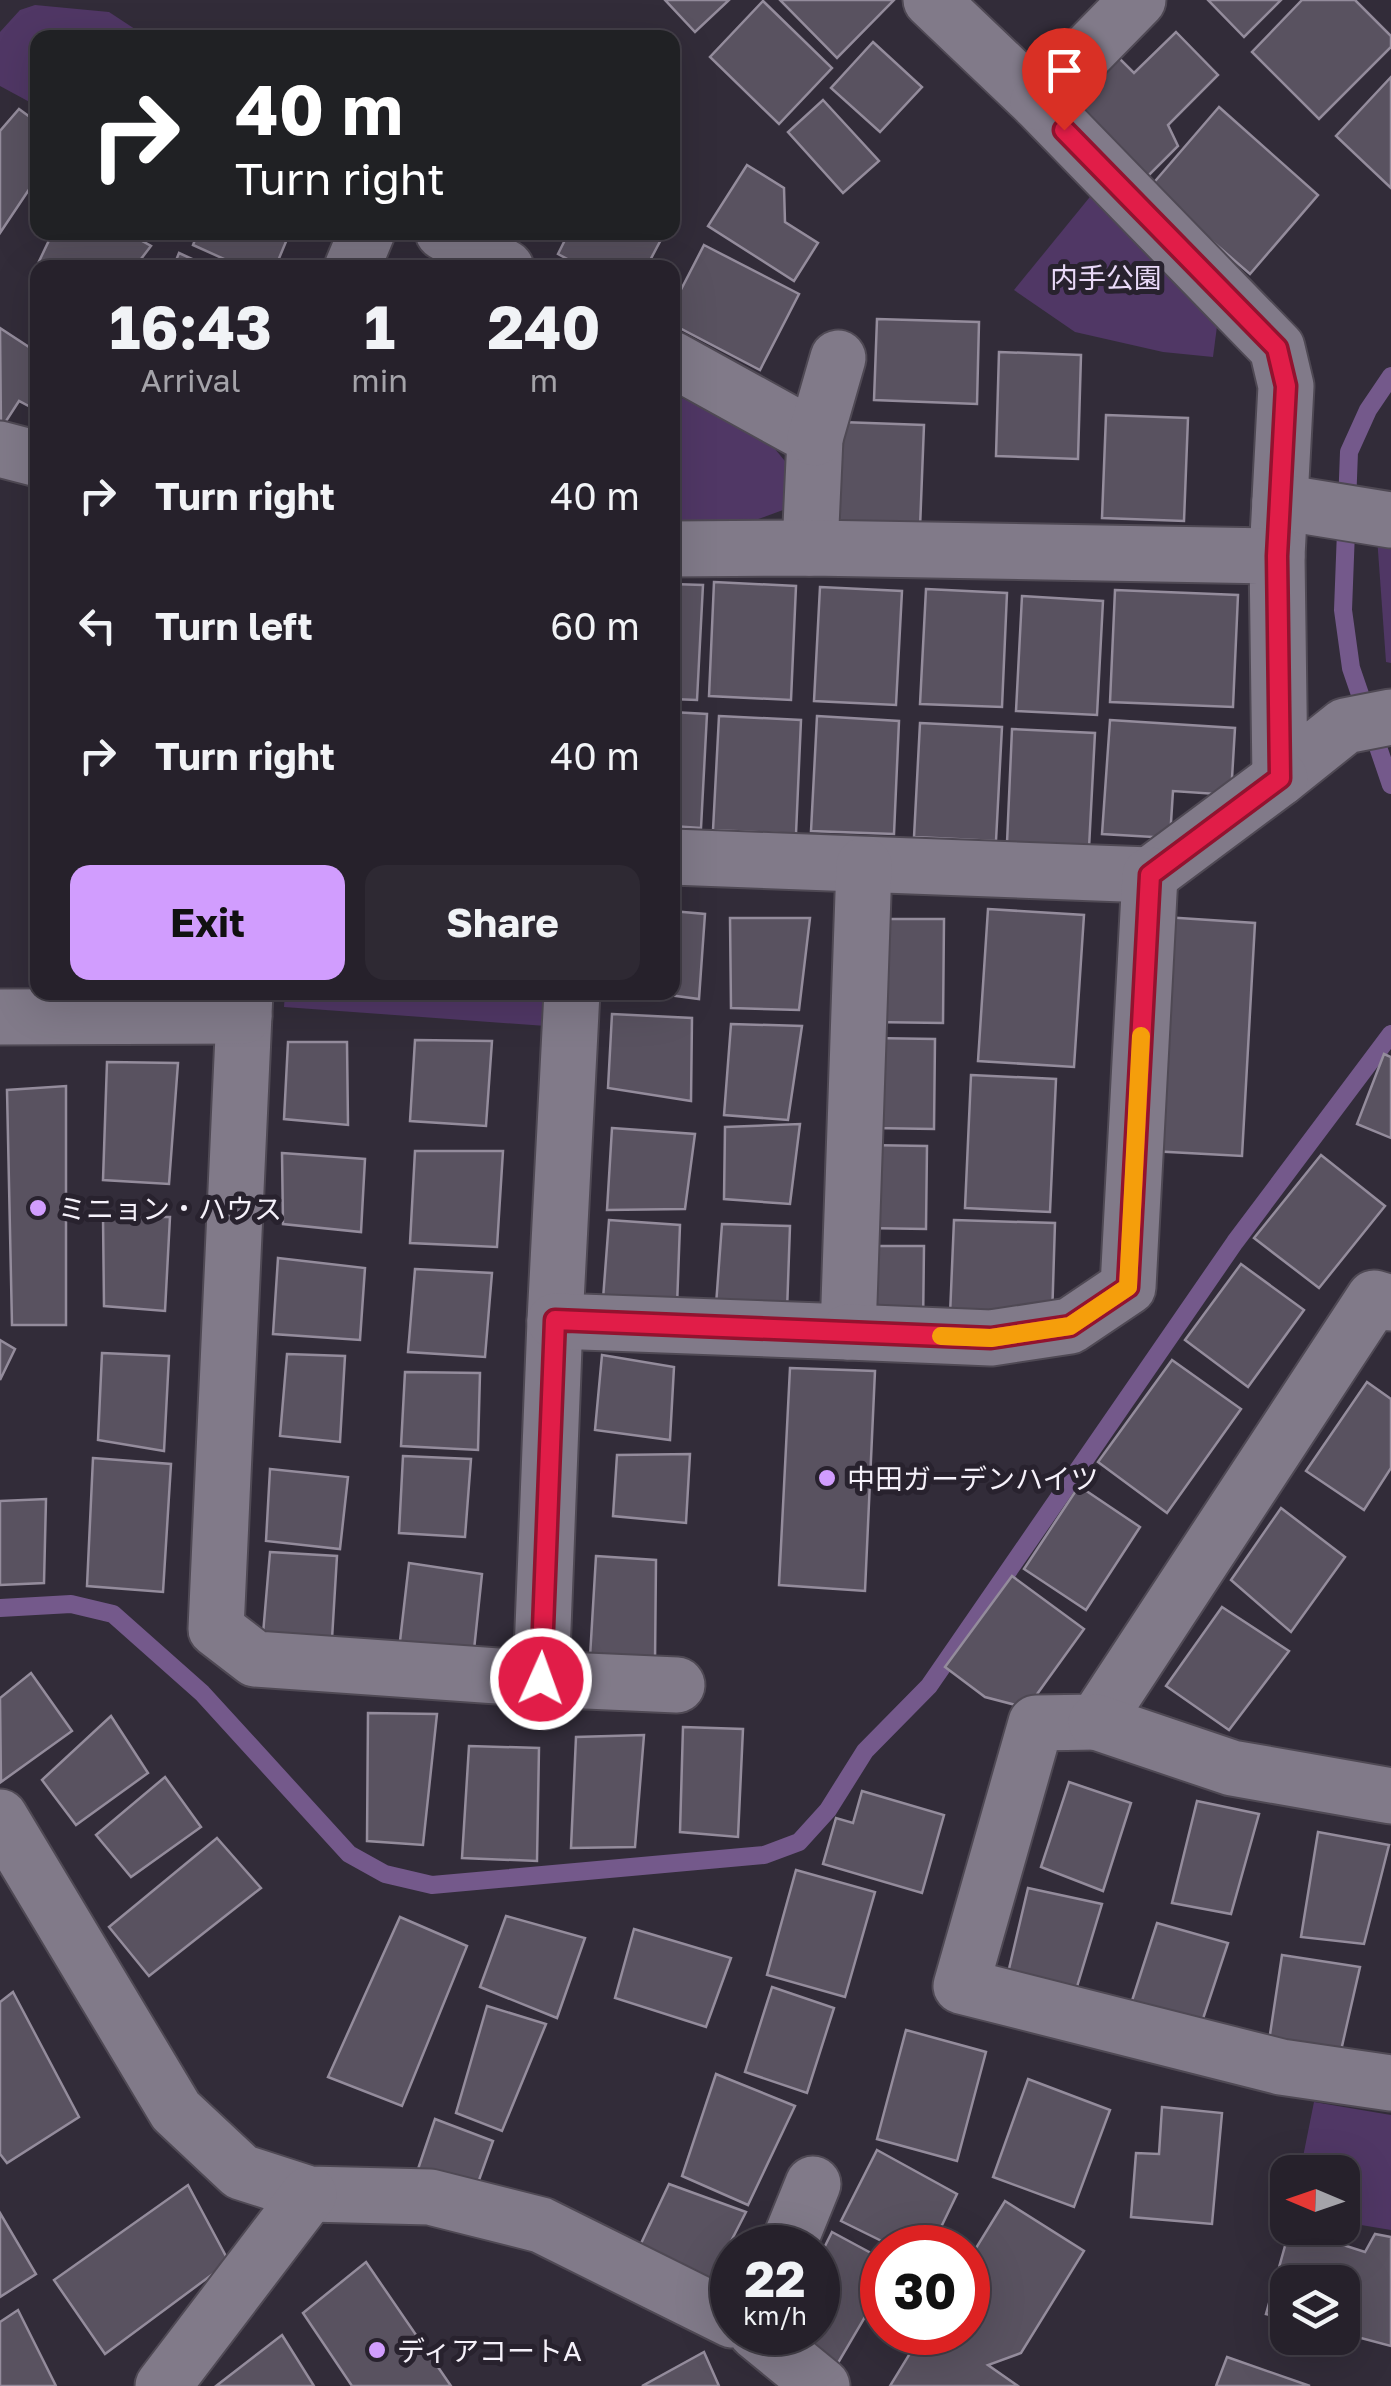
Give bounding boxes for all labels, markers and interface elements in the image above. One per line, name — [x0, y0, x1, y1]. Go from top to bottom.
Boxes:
pin — [1022, 28, 1107, 131]
icon: arrive — [1037, 43, 1092, 98]
text: 40 m — [235, 66, 403, 150]
icon: right — [70, 70, 200, 200]
text: Turn right — [235, 151, 445, 205]
park label: 内手公園 — [1050, 261, 1162, 294]
text: 16:43 — [110, 290, 272, 362]
text: 1 — [364, 290, 395, 362]
text: 240 — [487, 290, 601, 362]
text: Arrival — [141, 361, 241, 399]
text: min — [351, 361, 408, 399]
text: m — [530, 361, 558, 399]
icon: right — [70, 468, 125, 523]
text: Turn right — [155, 473, 335, 518]
text: 40 m — [550, 473, 640, 518]
icon: left — [70, 598, 125, 653]
text: Turn left — [155, 603, 313, 648]
text: 60 m — [550, 603, 640, 648]
icon: right — [70, 728, 125, 783]
text: Turn right — [155, 733, 335, 778]
text: 40 m — [550, 733, 640, 778]
button: Exit — [70, 865, 345, 980]
button: Share — [365, 865, 640, 980]
place label: ミニョン・ハウス — [58, 1192, 282, 1225]
marker: ミニョン・ハウス — [27, 1197, 49, 1219]
place label: 中田ガーデンハイツ — [847, 1462, 1098, 1495]
marker: 中田ガーデンハイツ — [816, 1467, 838, 1489]
position arrow — [489, 1627, 593, 1731]
north arrow — [1270, 2155, 1360, 2245]
map controls — [1270, 2155, 1360, 2355]
speed limit sign: 30 — [860, 2225, 990, 2355]
text: 22 — [744, 2248, 805, 2308]
button: layers — [1270, 2265, 1360, 2355]
text: km/h — [743, 2300, 807, 2331]
place label: ディアコートA — [397, 2334, 582, 2367]
marker: ディアコートA — [366, 2339, 388, 2361]

